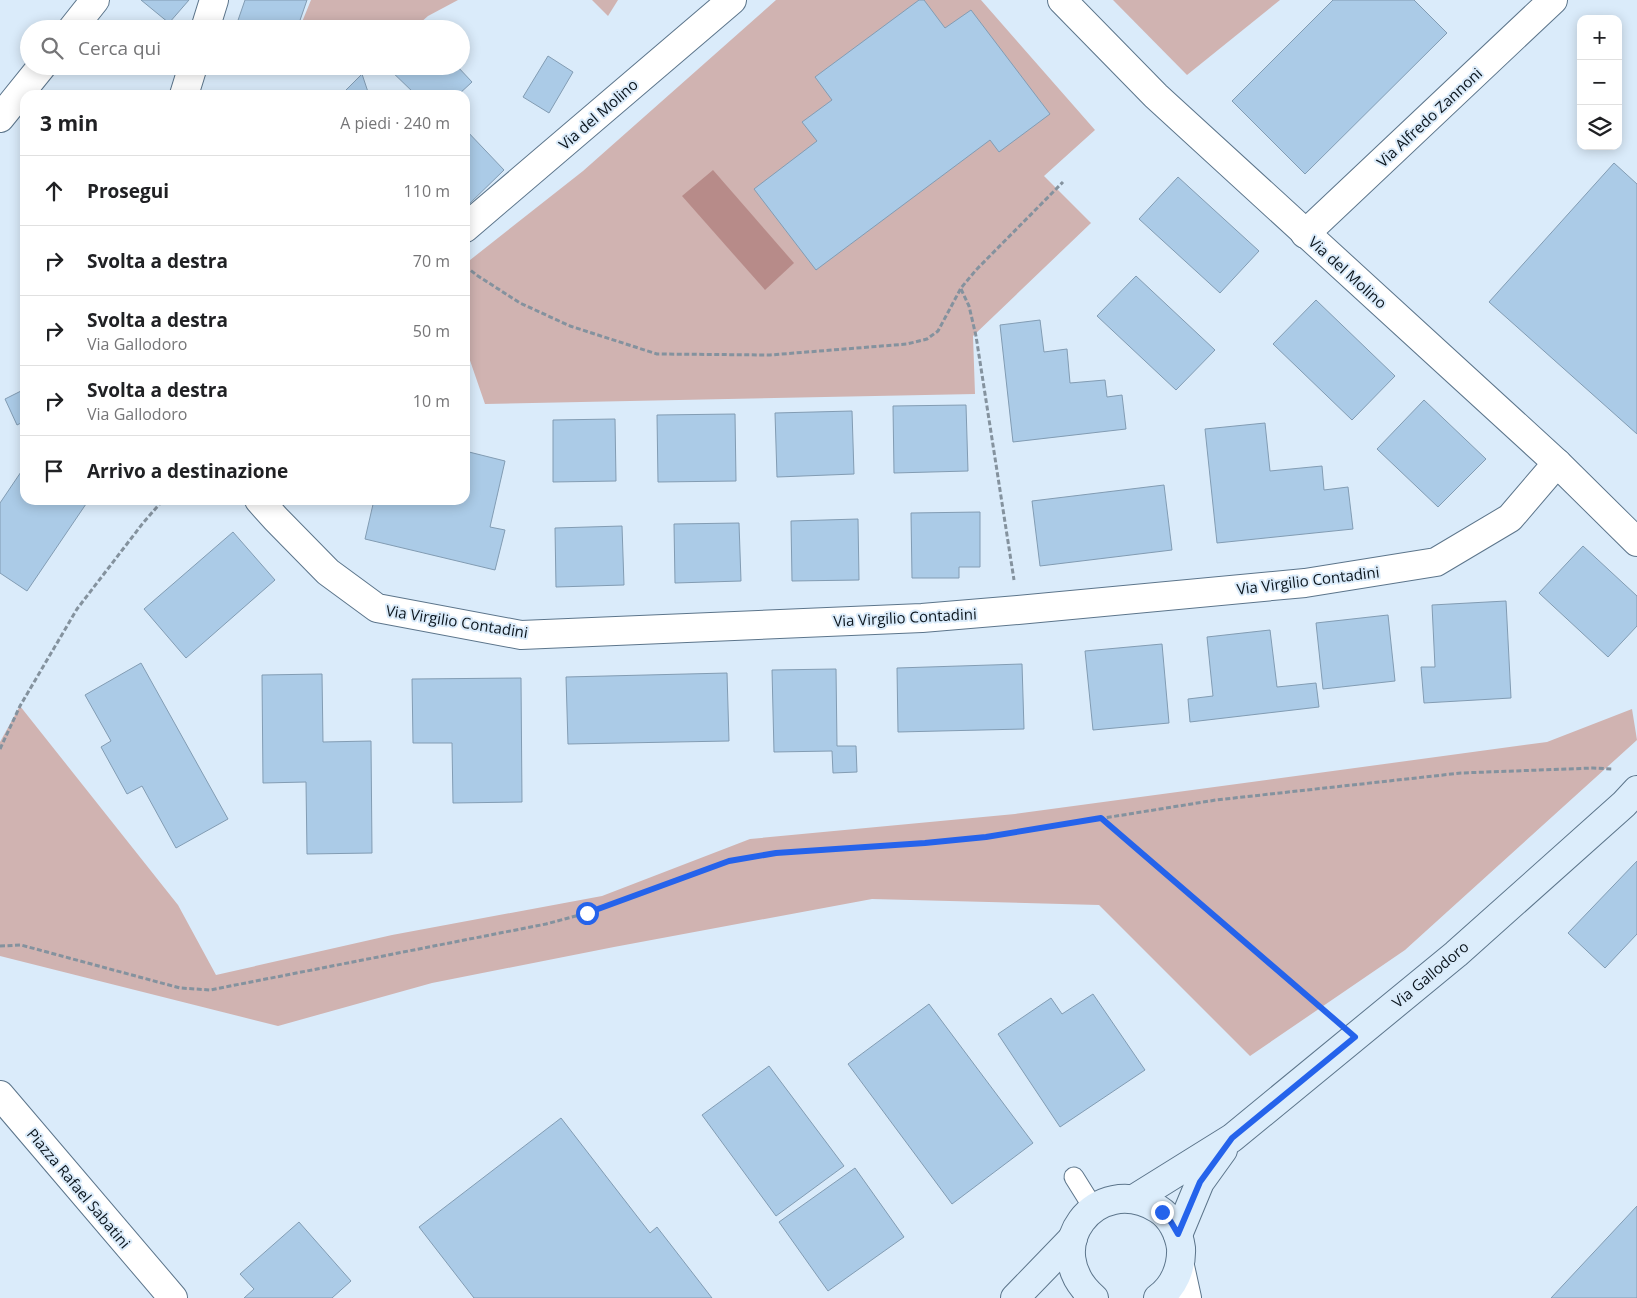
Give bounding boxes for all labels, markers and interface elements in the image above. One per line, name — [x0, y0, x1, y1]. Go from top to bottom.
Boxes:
map controls — [1577, 15, 1622, 150]
button: + — [1577, 15, 1622, 60]
search box — [20, 20, 470, 75]
icon: search — [38, 34, 66, 62]
text: Cerca qui — [78, 35, 161, 61]
button: − — [1577, 60, 1622, 105]
street label: Via Alfredo Zannoni — [1372, 63, 1486, 171]
street label: Via del Molino — [554, 74, 642, 154]
button: layers — [1577, 105, 1622, 150]
text: 3 min — [40, 109, 98, 137]
text: A piedi · 240 m — [340, 112, 450, 134]
icon: ahead — [40, 177, 68, 205]
text: Prosegui — [87, 178, 169, 204]
text: 110 m — [404, 180, 450, 202]
street label: Via del Molino — [1305, 232, 1391, 312]
icon: right — [40, 247, 68, 275]
text: Svolta a destra — [87, 248, 228, 274]
text: 70 m — [413, 250, 450, 272]
text: Svolta a destra — [87, 307, 228, 333]
icon: right — [40, 317, 68, 345]
text: 50 m — [413, 320, 450, 342]
text: Via Gallodoro — [87, 333, 187, 355]
text: Svolta a destra — [87, 377, 228, 403]
icon: right — [40, 387, 68, 415]
text: 10 m — [413, 390, 450, 412]
text: Via Gallodoro — [87, 403, 187, 425]
icon: arrive — [40, 457, 68, 485]
text: Arrivo a destinazione — [87, 458, 288, 484]
street label: Via Virgilio Contadini — [1236, 561, 1380, 599]
street label: Via Virgilio Contadini — [385, 600, 529, 642]
street label: Via Virgilio Contadini — [833, 603, 977, 631]
route start — [576, 902, 599, 925]
street label: Via Gallodoro — [1388, 936, 1472, 1012]
street label: Piazza Rafael Sabatini — [23, 1124, 135, 1252]
route end — [1151, 1201, 1174, 1224]

